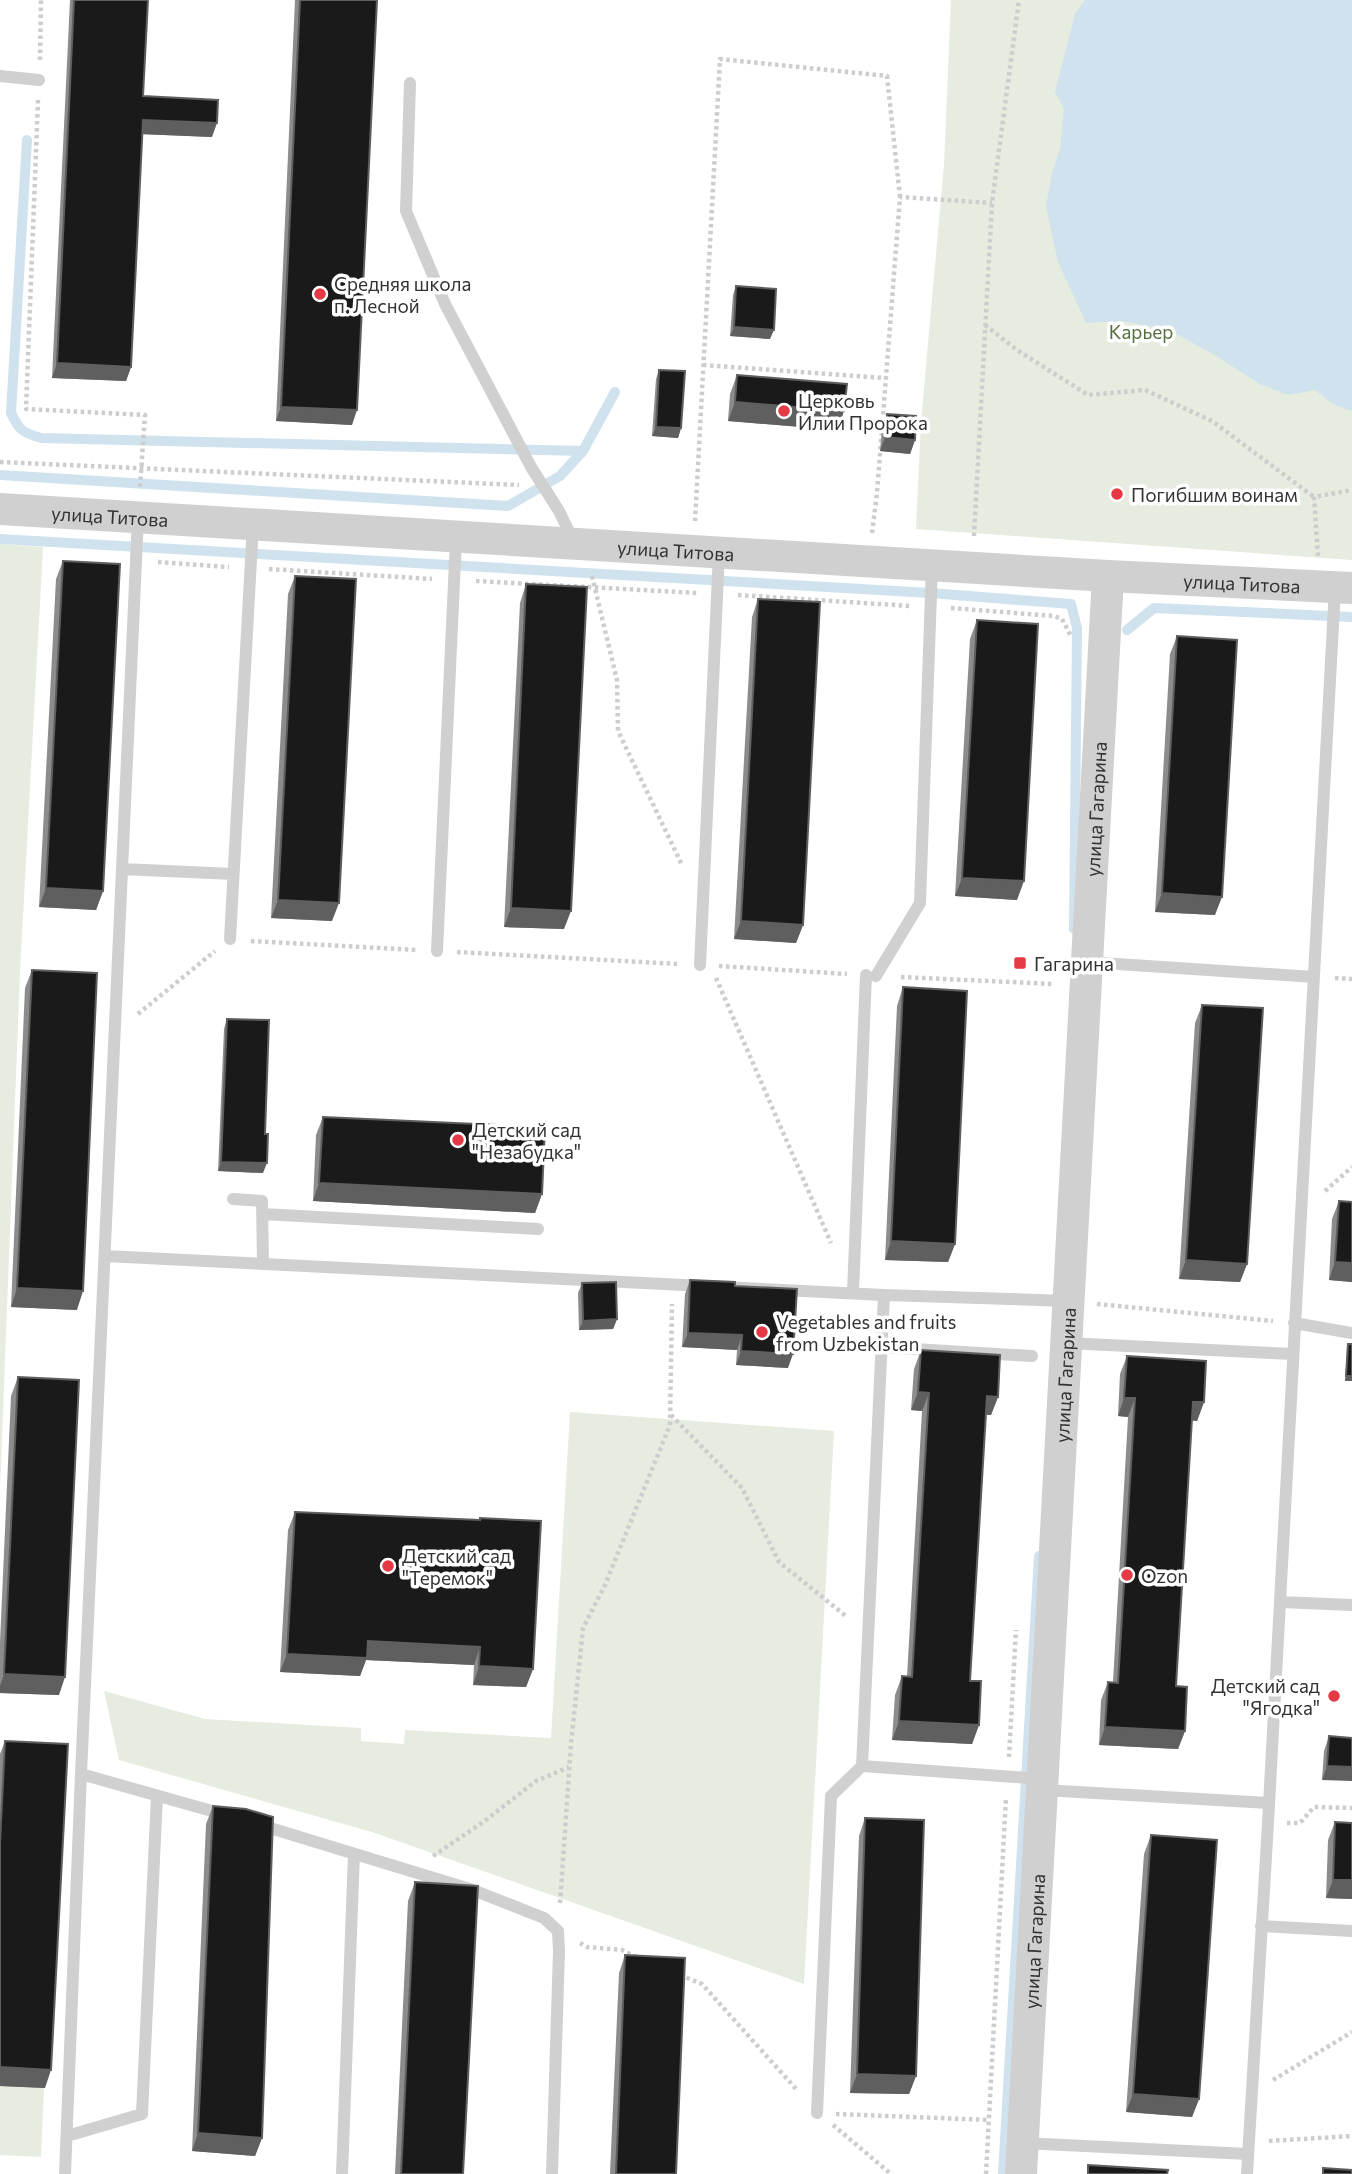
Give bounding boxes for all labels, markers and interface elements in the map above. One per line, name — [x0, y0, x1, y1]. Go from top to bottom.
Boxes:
place label: Средняя школа п. Лесной — [334, 272, 471, 317]
marker: Средняя школа п. Лесной — [312, 286, 328, 302]
park label: Карьер — [1109, 320, 1173, 343]
place label: Церковь Илии Пророка — [798, 389, 928, 434]
marker: Церковь Илии Пророка — [776, 403, 792, 419]
place label: Погибшим воинам — [1131, 483, 1298, 506]
marker: Погибшим воинам — [1109, 486, 1125, 502]
street label: улица Титова — [51, 501, 169, 531]
street label: улица Титова — [617, 535, 735, 565]
street label: улица Титова — [1183, 568, 1301, 597]
street label: улица Гагарина — [1080, 741, 1110, 877]
place label: Гагарина — [1034, 952, 1114, 975]
marker: Гагарина — [1012, 955, 1028, 971]
place label: Детский сад "Незабудка" — [472, 1118, 581, 1163]
marker: Детский сад "Незабудка" — [450, 1132, 466, 1148]
street label: улица Гагарина — [1049, 1307, 1080, 1443]
place label: Vegetables and fruits from Uzbekistan — [776, 1310, 956, 1355]
marker: Vegetables and fruits from Uzbekistan — [754, 1324, 770, 1340]
place label: Детский сад "Теремок" — [402, 1544, 511, 1589]
marker: Детский сад "Теремок" — [380, 1558, 396, 1574]
place label: Ozon — [1141, 1564, 1188, 1587]
marker: Ozon — [1119, 1567, 1135, 1583]
place label: Детский сад "Ягодка" — [1211, 1674, 1320, 1719]
marker: Детский сад "Ягодка" — [1326, 1688, 1342, 1704]
street label: улица Гагарина — [1018, 1873, 1049, 2010]

